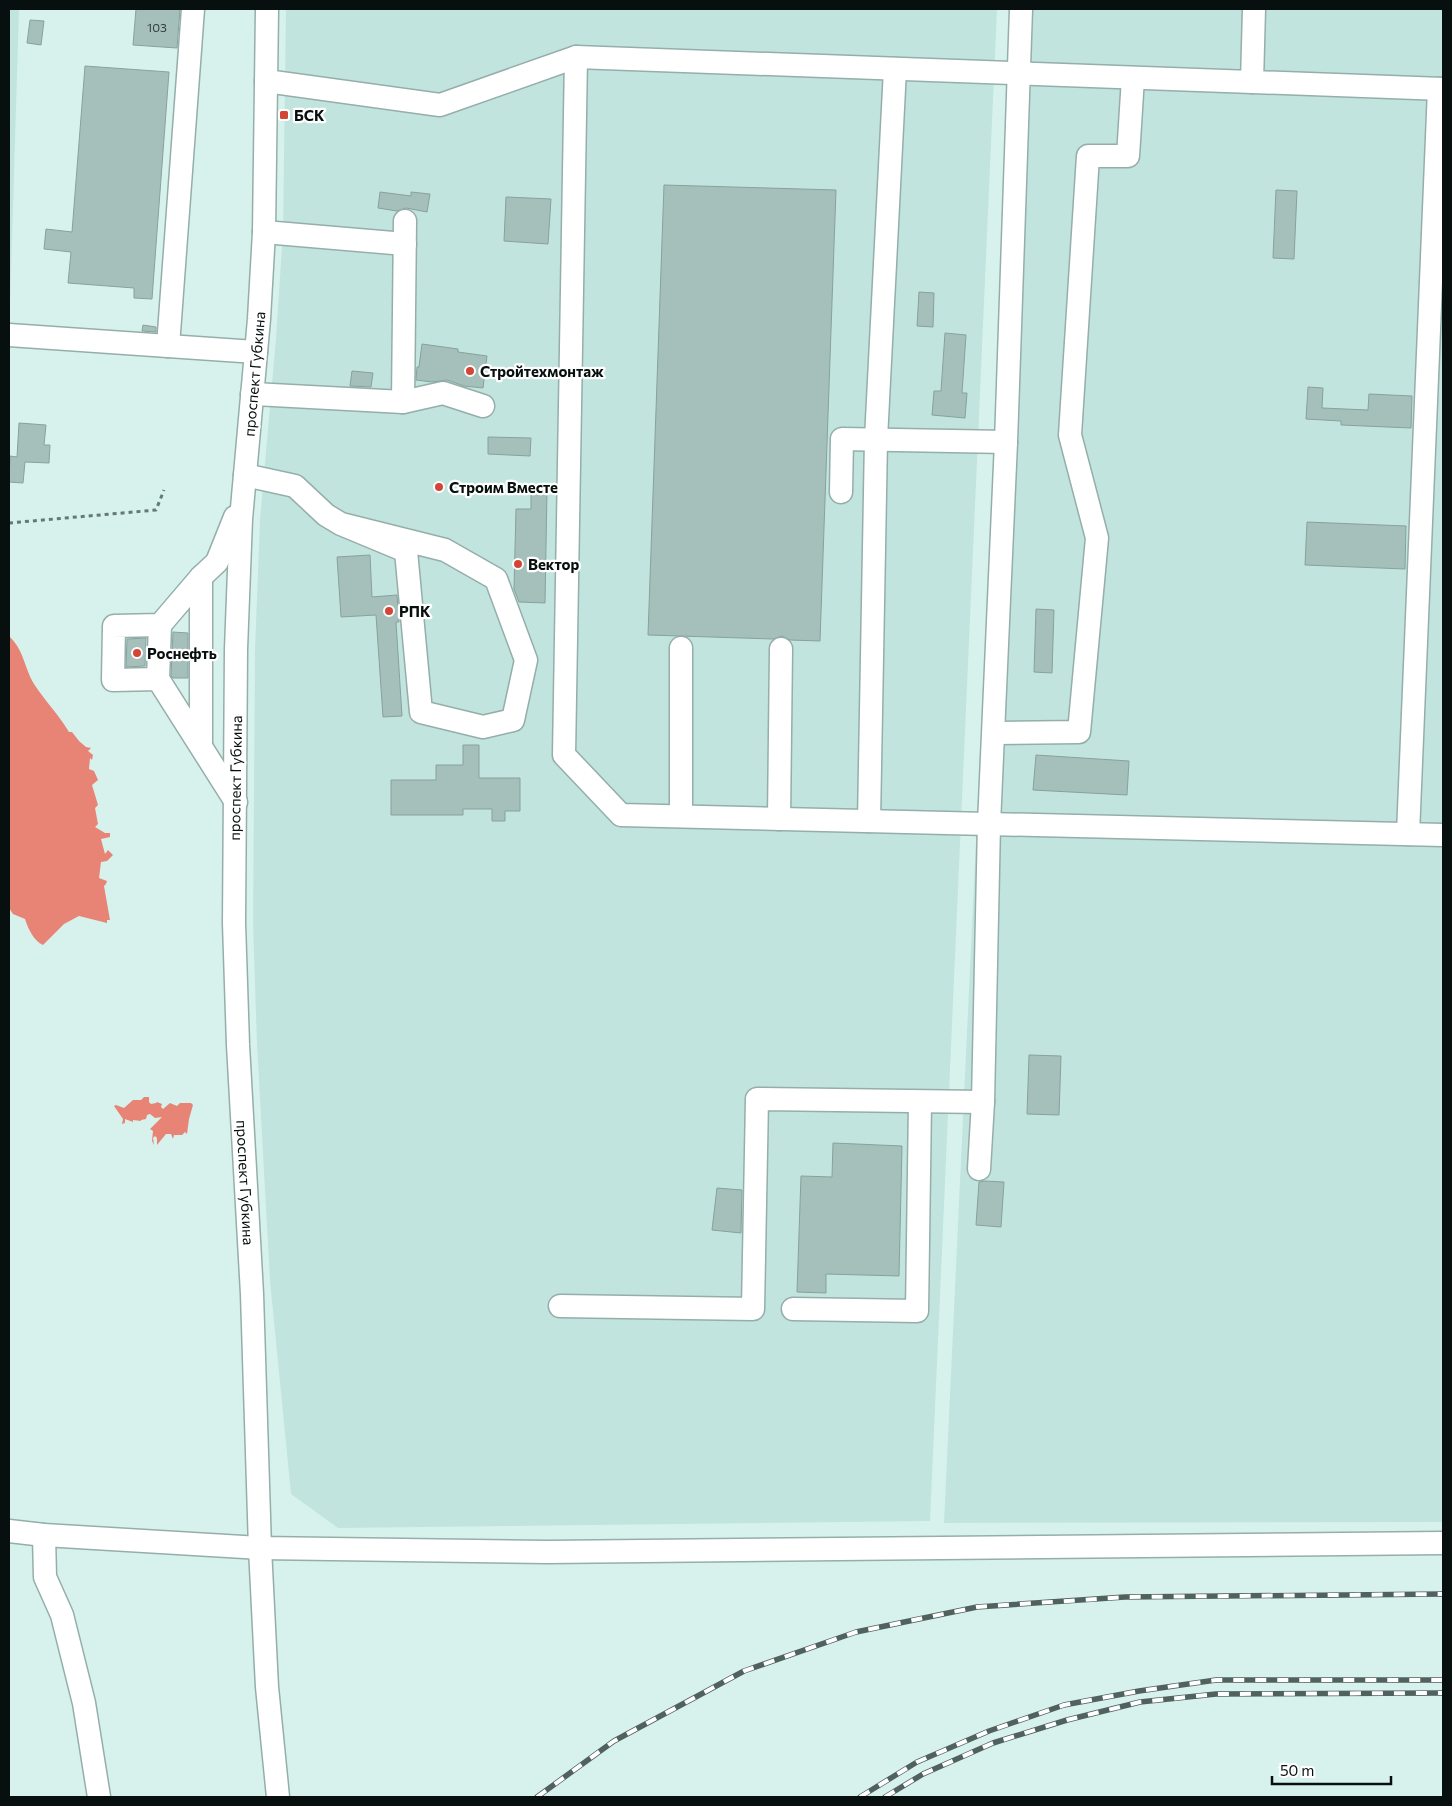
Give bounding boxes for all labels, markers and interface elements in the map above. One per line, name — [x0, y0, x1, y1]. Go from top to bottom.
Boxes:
house number: 103 — [147, 20, 167, 34]
place label: БСК — [294, 106, 325, 124]
marker: БСК — [278, 109, 290, 121]
street label: проспект Губкина — [240, 311, 268, 437]
place label: Стройтехмонтаж — [480, 362, 604, 380]
marker: Стройтехмонтаж — [464, 365, 476, 377]
place label: Строим Вместе — [449, 478, 558, 496]
marker: Строим Вместе — [433, 481, 445, 493]
place label: Вектор — [528, 555, 580, 573]
marker: Вектор — [512, 558, 524, 570]
place label: РПК — [399, 602, 431, 620]
marker: РПК — [383, 605, 395, 617]
place label: Роснефть — [147, 644, 217, 662]
marker: Роснефть — [131, 647, 143, 659]
street label: проспект Губкина — [225, 715, 245, 841]
street label: проспект Губкина — [233, 1119, 258, 1246]
scale bar — [1272, 1754, 1391, 1786]
text: 50 m — [1280, 1761, 1314, 1779]

